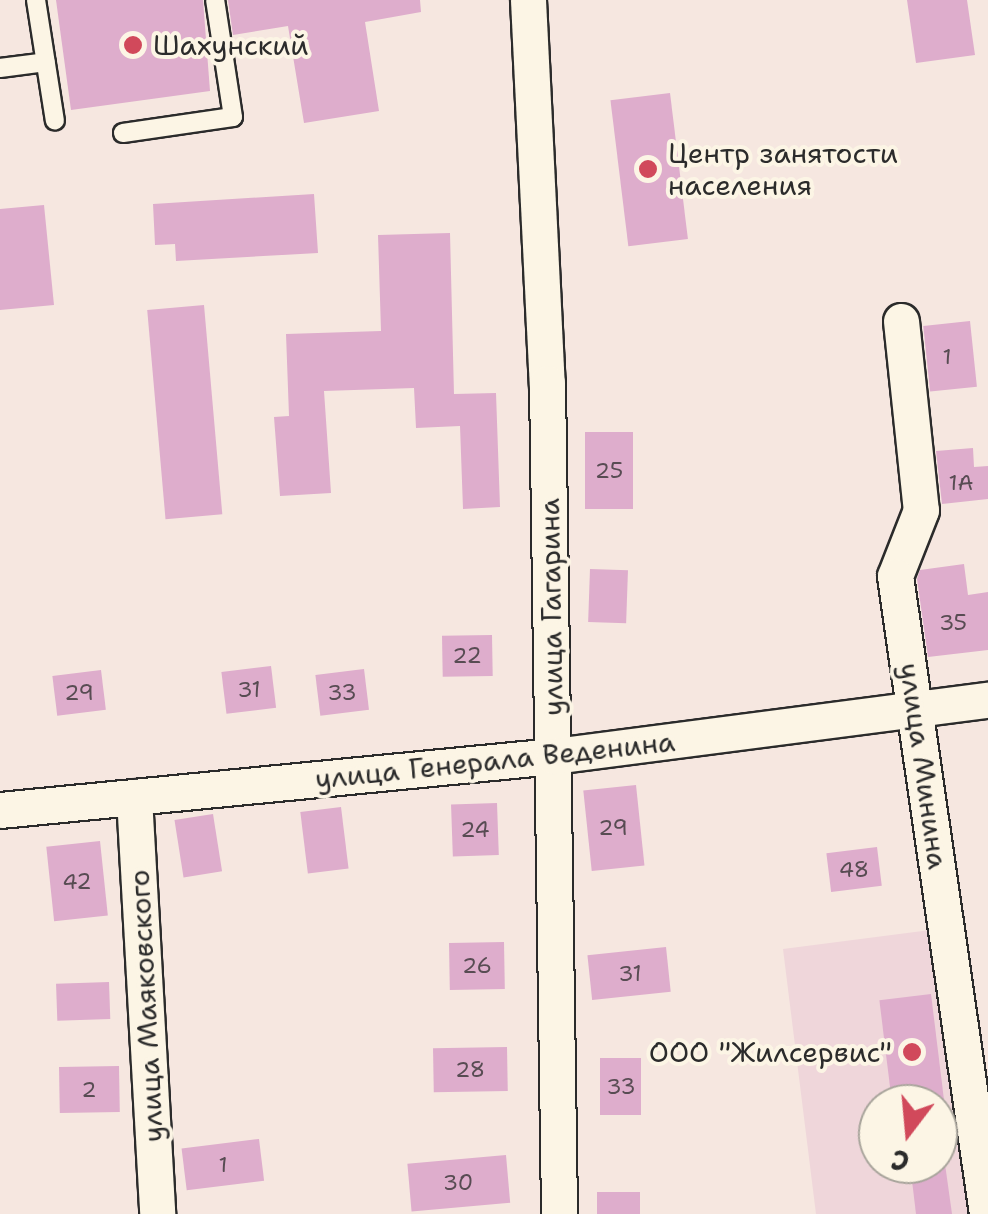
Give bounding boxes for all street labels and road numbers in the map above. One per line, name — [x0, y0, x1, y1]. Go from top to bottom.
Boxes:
street label: улица Гагарина — [532, 498, 570, 716]
street label: улица Минина — [893, 661, 955, 871]
street label: улица Генерала Веденина — [313, 724, 677, 796]
street label: улица Маяковского — [122, 869, 170, 1143]

